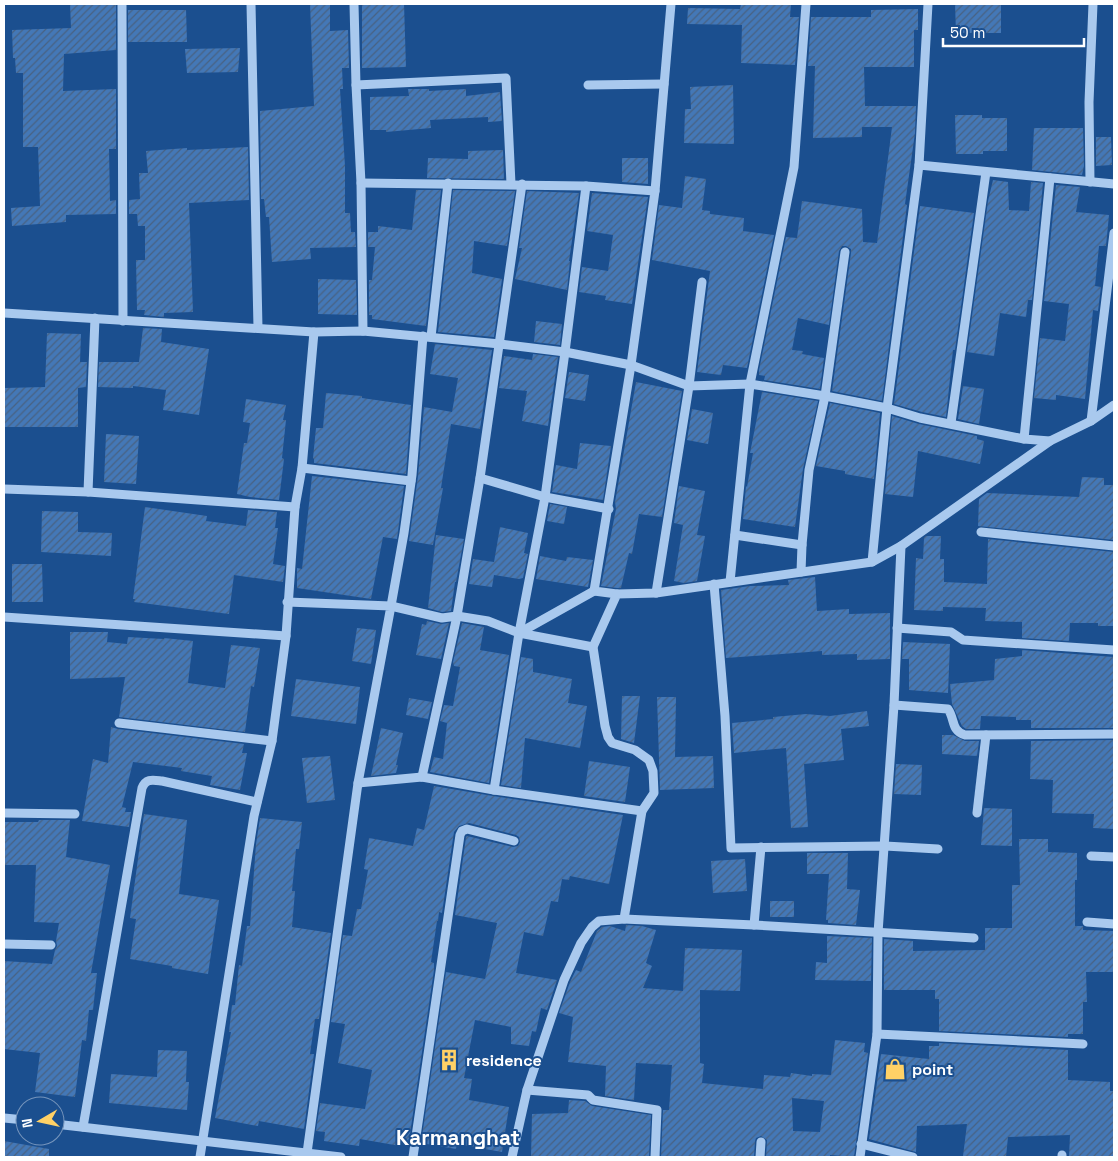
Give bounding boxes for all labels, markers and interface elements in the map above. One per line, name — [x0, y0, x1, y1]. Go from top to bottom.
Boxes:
scale bar — [943, 15, 1084, 47]
text: 50 m — [950, 23, 985, 42]
building icon: residence — [436, 1047, 462, 1073]
place label: residence — [466, 1050, 542, 1071]
shop icon: point — [882, 1056, 908, 1082]
place label: point — [912, 1059, 953, 1080]
north arrow — [15, 1096, 65, 1146]
text: N — [18, 1117, 37, 1129]
district label: Karmanghat — [396, 1124, 520, 1151]

